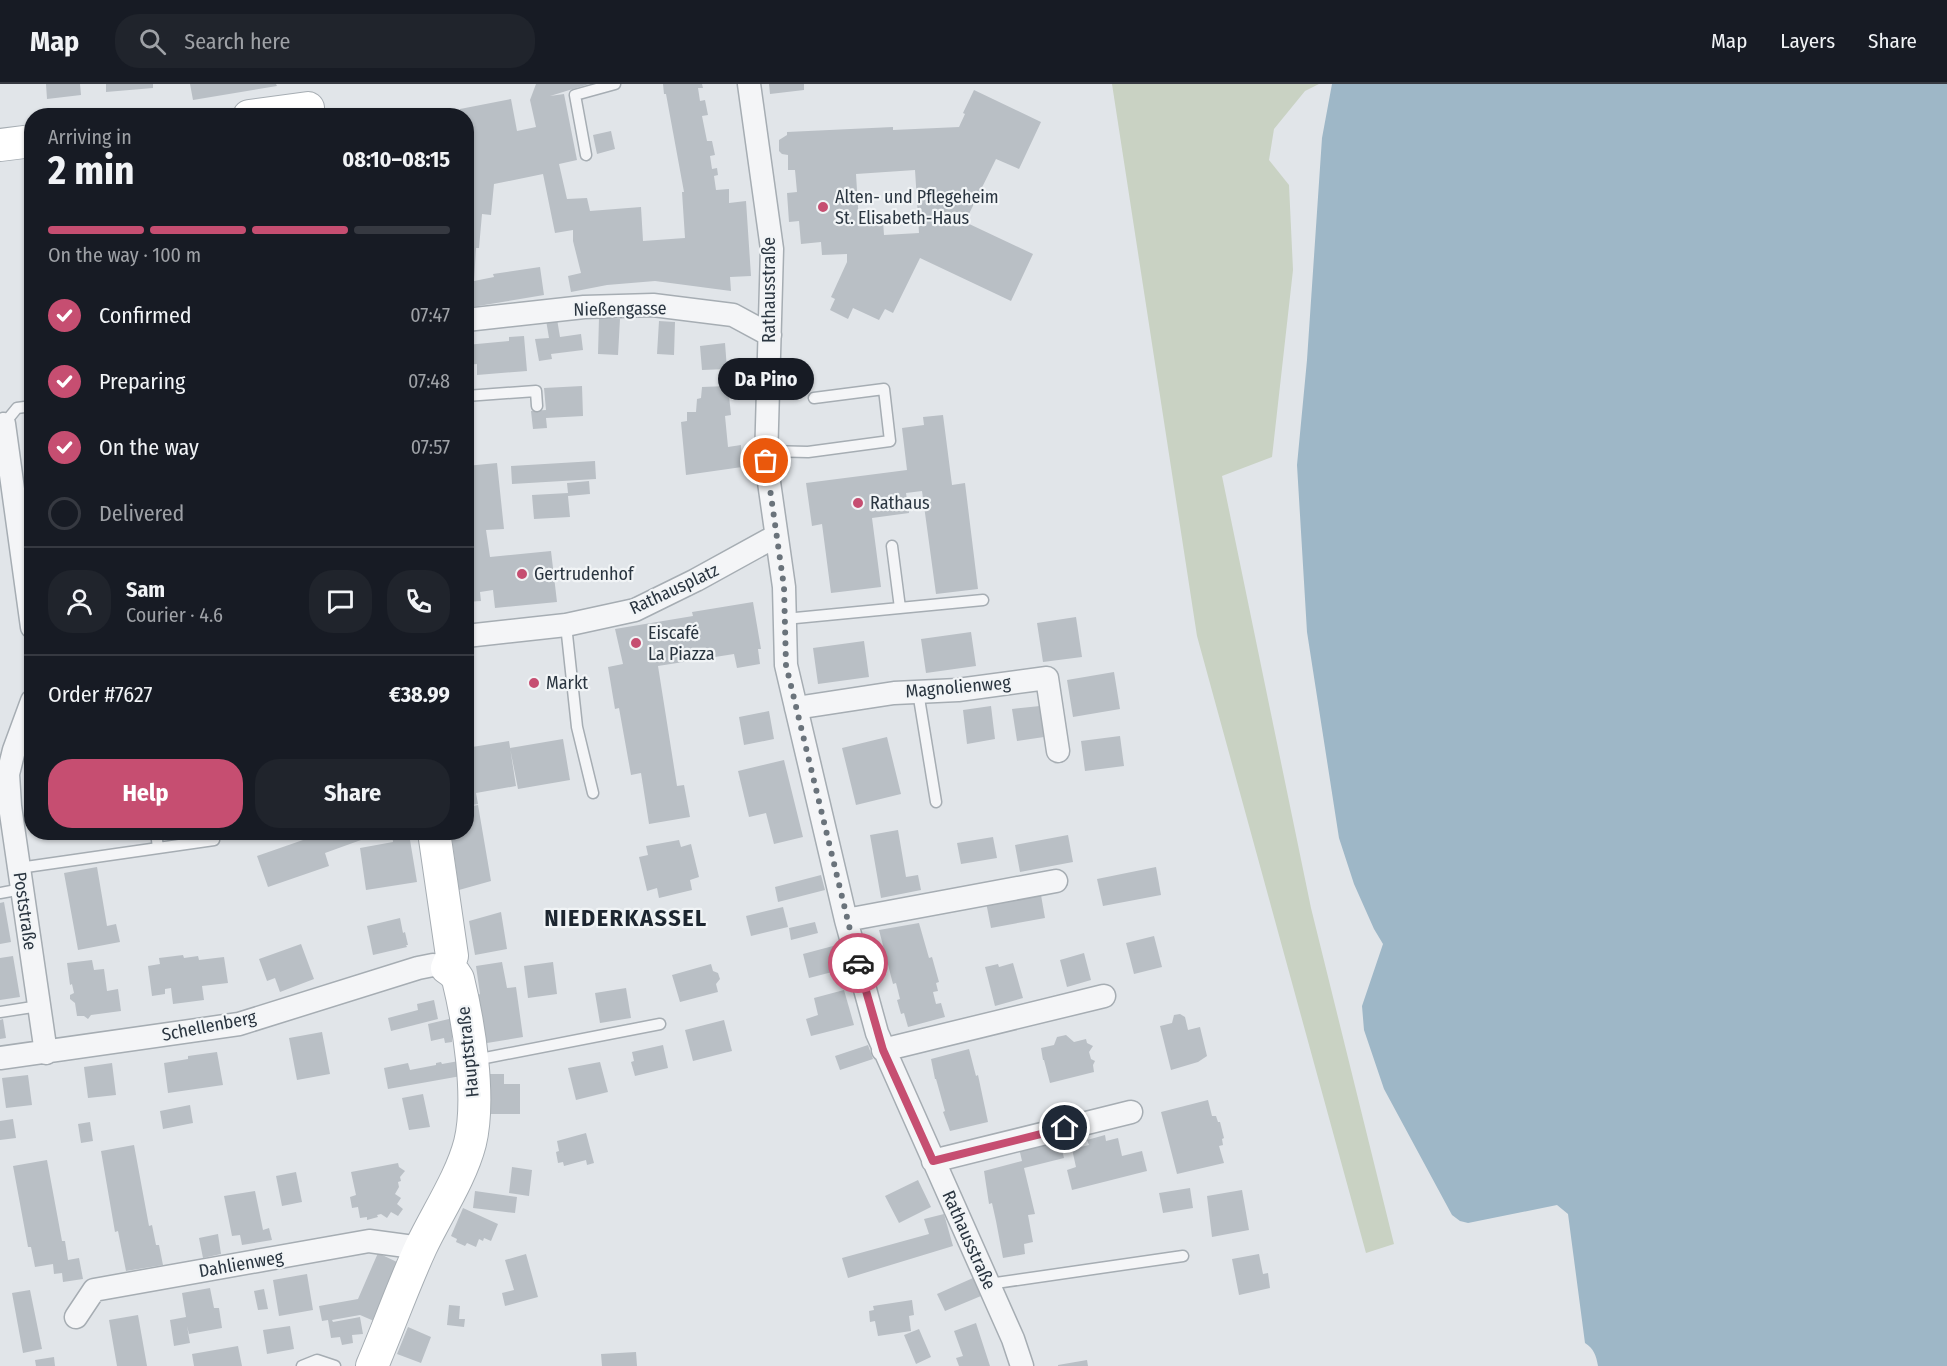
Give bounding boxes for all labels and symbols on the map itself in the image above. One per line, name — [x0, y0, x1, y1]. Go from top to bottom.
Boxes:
place label: Alten- und Pflegeheim St. Elisabeth-Haus — [835, 186, 999, 229]
marker: Alten- und Pflegeheim St. Elisabeth-Haus — [816, 200, 830, 214]
street label: Rathausstraße — [758, 237, 780, 343]
street label: Nießengasse — [573, 297, 667, 321]
callout: Da Pino — [718, 359, 814, 401]
pin — [740, 435, 791, 486]
place label: Rathaus — [870, 492, 930, 514]
marker: Rathaus — [851, 496, 865, 510]
street label: Rathausplatz — [626, 559, 722, 619]
place label: Gertrudenhof — [534, 563, 635, 585]
marker: Gertrudenhof — [515, 567, 529, 581]
place label: Eiscafé La Piazza — [648, 622, 715, 665]
marker: Eiscafé La Piazza — [629, 636, 643, 650]
street label: Magnolienweg — [904, 671, 1012, 703]
place label: Markt — [546, 672, 588, 694]
marker: Markt — [527, 676, 541, 690]
street label: Poststraße — [9, 871, 41, 952]
district label: NIEDERKASSEL — [544, 904, 708, 932]
courier — [828, 933, 888, 993]
street label: Hauptstraße — [452, 1005, 484, 1099]
street label: Schellenberg — [160, 1006, 259, 1046]
pin — [1039, 1102, 1090, 1153]
street label: Rathausstraße — [937, 1187, 1001, 1293]
street label: Dahlienweg — [197, 1246, 285, 1282]

